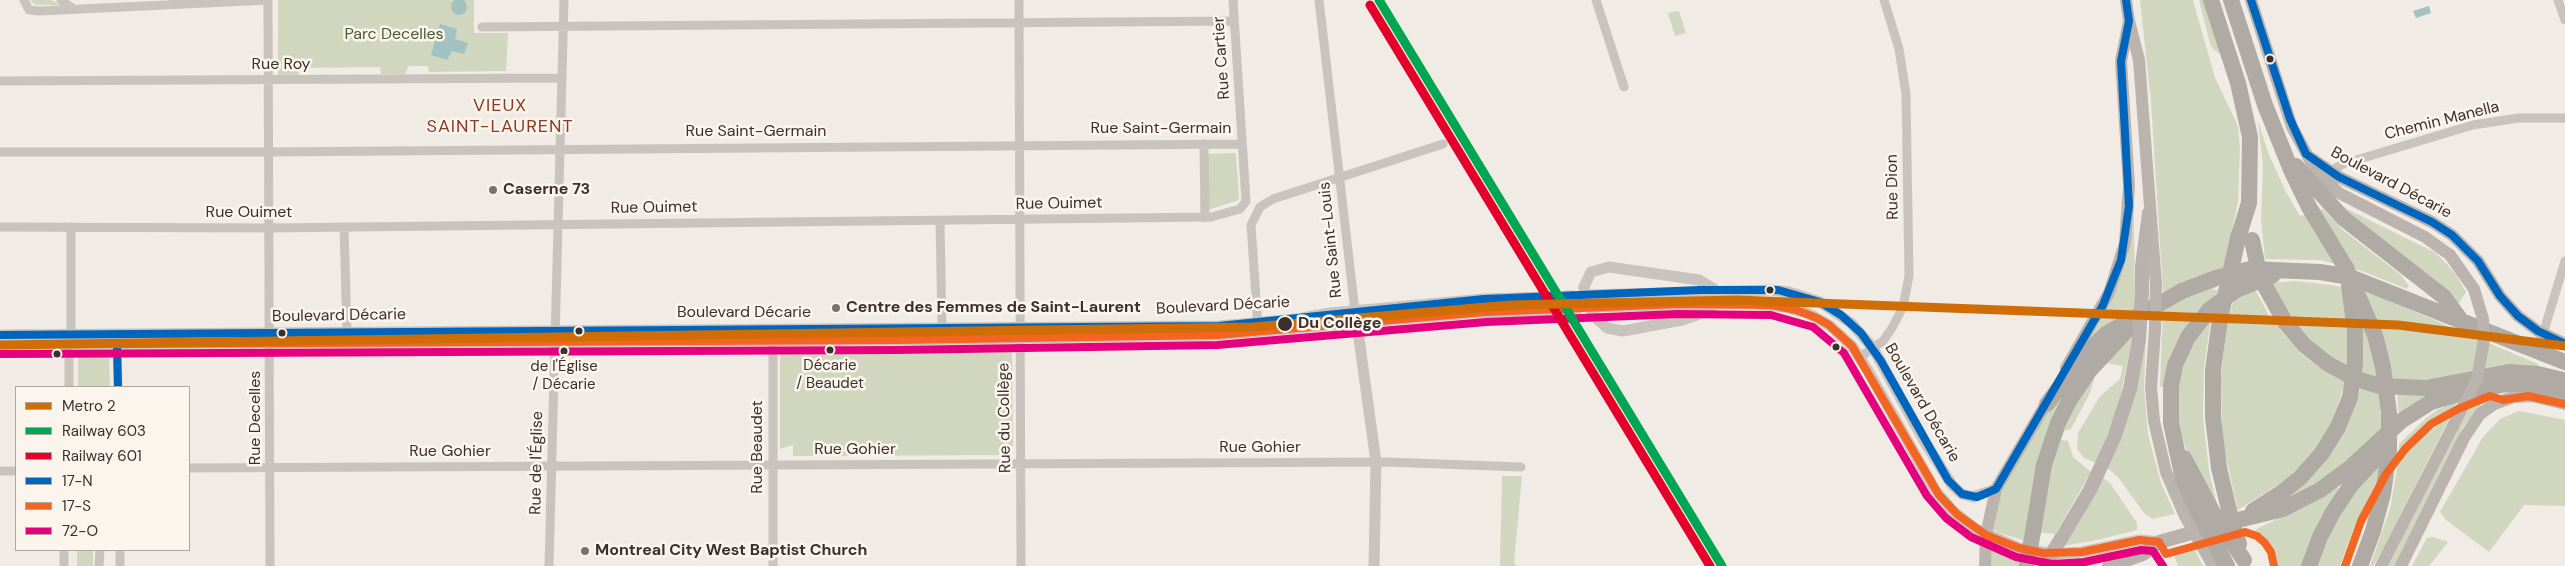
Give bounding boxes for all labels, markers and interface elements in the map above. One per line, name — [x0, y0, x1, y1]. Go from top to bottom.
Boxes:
street label: Rue Cartier — [1210, 16, 1234, 100]
park label: Parc Decelles — [344, 25, 444, 45]
unlabelled marker — [2265, 54, 2275, 64]
street label: Rue Roy — [252, 55, 310, 75]
district label: VIEUX SAINT-LAURENT — [425, 95, 575, 138]
street label: Chemin Manella — [2383, 97, 2501, 145]
street label: Rue Saint-Germain — [1090, 119, 1232, 139]
street label: Rue Saint-Germain — [685, 122, 827, 142]
street label: Boulevard Décarie — [2327, 143, 2455, 223]
street label: Rue Dion — [1883, 154, 1903, 220]
place label: Caserne 73 — [503, 180, 590, 200]
street label: Rue Saint-Louis — [1315, 181, 1347, 299]
marker: Caserne 73 — [487, 184, 499, 196]
street label: Rue Ouimet — [1015, 194, 1103, 214]
street label: Rue Ouimet — [610, 198, 698, 218]
street label: Rue Ouimet — [206, 203, 292, 223]
unlabelled marker — [1765, 285, 1775, 295]
street label: Boulevard Décarie — [1156, 293, 1290, 319]
place label: Centre des Femmes de Saint-Laurent — [846, 298, 1141, 318]
marker: Centre des Femmes de Saint-Laurent — [830, 302, 842, 314]
street label: Boulevard Décarie — [677, 303, 811, 323]
street label: Boulevard Décarie — [272, 305, 406, 327]
place label: Du Collège — [1298, 314, 1381, 334]
marker: Du Collège — [1276, 315, 1294, 333]
unlabelled marker — [574, 326, 584, 336]
unlabelled marker — [277, 328, 287, 338]
street label: Boulevard Décarie — [1880, 340, 1964, 466]
unlabelled marker — [1831, 342, 1841, 352]
marker: Décarie / Beaudet — [825, 345, 835, 355]
marker: de l'Église / Décarie — [559, 346, 569, 356]
unlabelled marker — [52, 349, 62, 359]
place label: Décarie / Beaudet — [796, 357, 864, 392]
place label: de l'Église / Décarie — [530, 358, 598, 393]
street label: Rue du Collège — [994, 363, 1016, 473]
street label: Rue Decelles — [246, 371, 266, 465]
legend — [15, 386, 190, 551]
text: Metro 2 — [62, 396, 116, 416]
street label: Rue Beaudet — [748, 400, 768, 494]
street label: Rue de l'Église — [526, 411, 548, 515]
text: Railway 603 — [62, 421, 146, 441]
street label: Rue Gohier — [1219, 438, 1301, 458]
street label: Rue Gohier — [814, 440, 896, 460]
street label: Rue Gohier — [409, 442, 491, 462]
text: Railway 601 — [62, 446, 142, 466]
text: 17-N — [62, 471, 93, 491]
text: 17-S — [62, 496, 91, 516]
text: 72-O — [62, 521, 98, 541]
place label: Montreal City West Baptist Church — [595, 541, 867, 561]
marker: Montreal City West Baptist Church — [579, 545, 591, 557]

